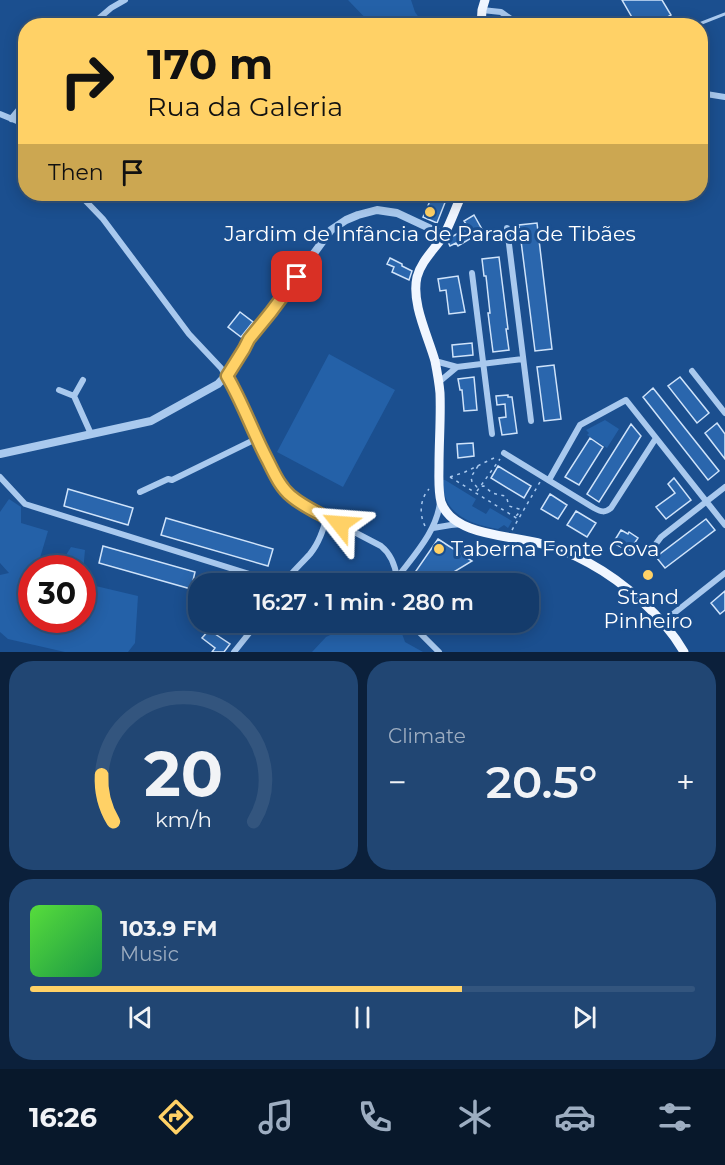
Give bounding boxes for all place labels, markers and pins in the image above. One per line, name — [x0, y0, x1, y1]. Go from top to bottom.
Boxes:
marker: Jardim de Infância de Parada de Tibães — [423, 205, 437, 219]
place label: Jardim de Infância de Parada de Tibães — [223, 221, 636, 246]
pin — [271, 251, 322, 302]
place label: Taberna Fonte Cova — [451, 536, 659, 561]
marker: Taberna Fonte Cova — [432, 542, 446, 556]
marker: Stand Pinheiro — [641, 568, 655, 582]
place label: Stand Pinheiro — [604, 584, 692, 633]

